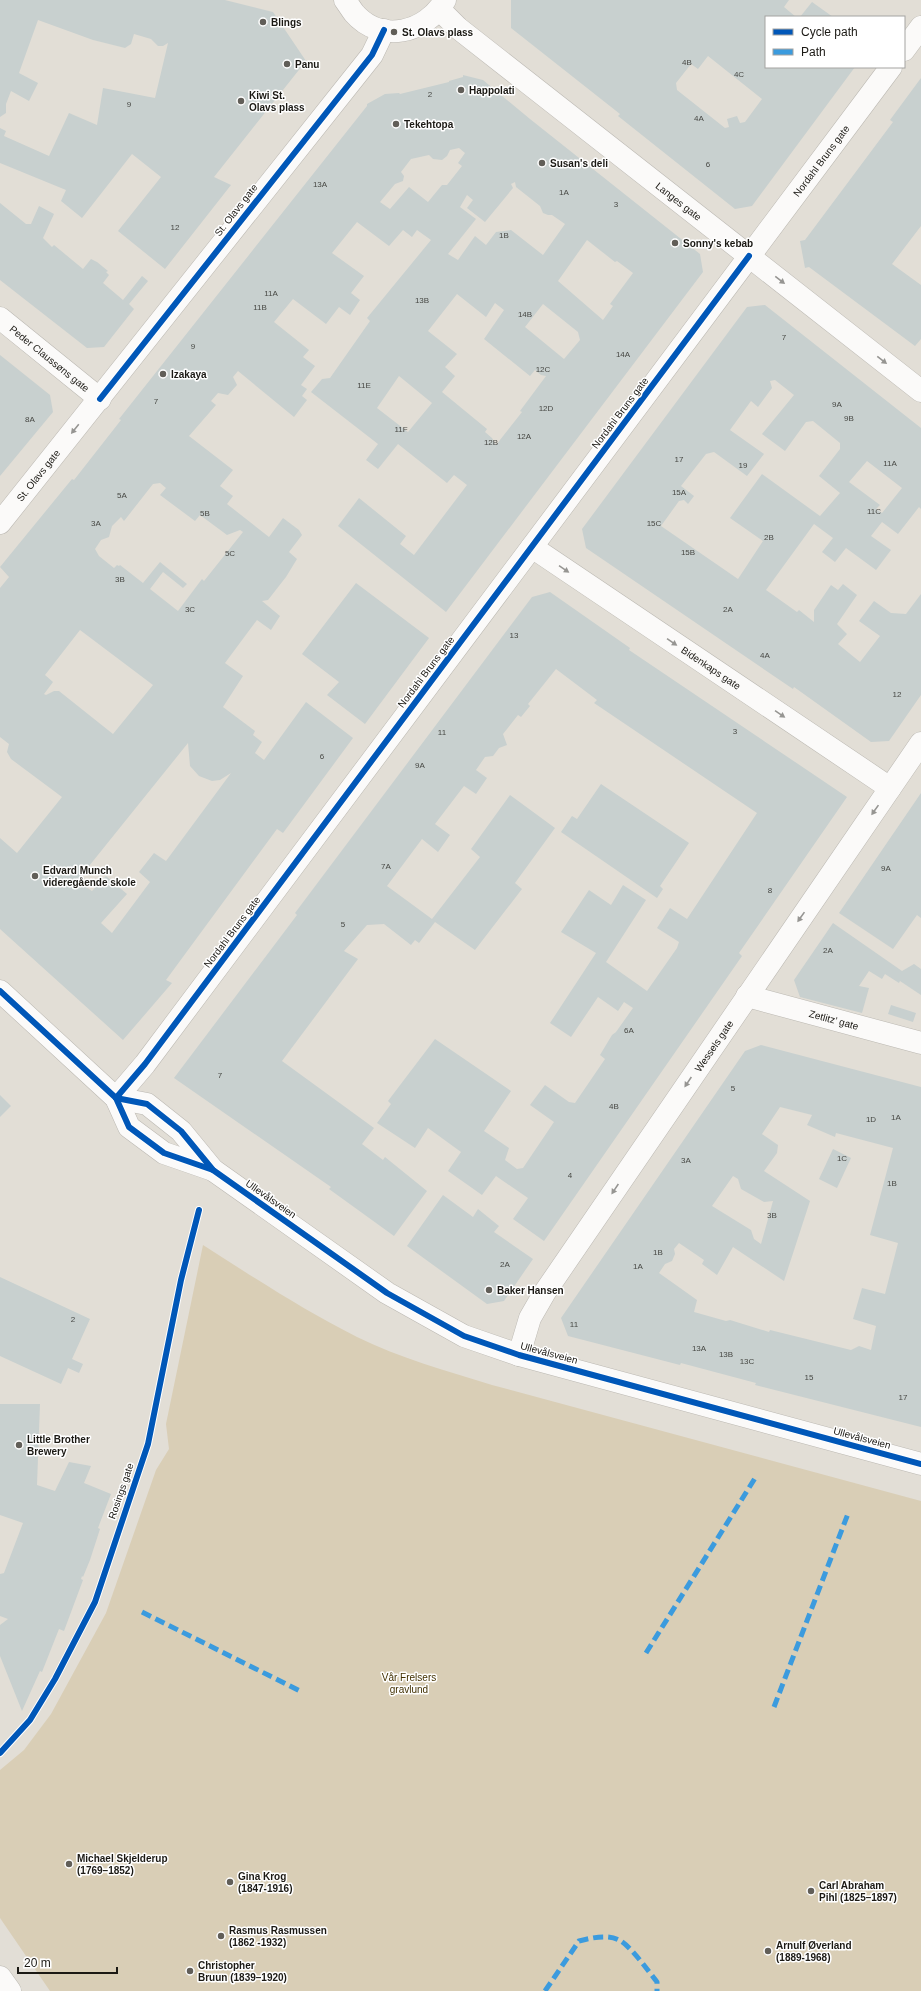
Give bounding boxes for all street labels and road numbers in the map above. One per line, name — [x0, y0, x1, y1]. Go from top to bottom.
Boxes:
street label: Nordahl Bruns gate — [791, 122, 851, 198]
street label: Langes gate — [654, 180, 704, 223]
street label: St. Olavs gate — [212, 182, 260, 238]
street label: Peder Claussøns gate — [8, 323, 92, 394]
street label: Nordahl Bruns gate — [590, 375, 651, 451]
street label: St. Olavs gate — [14, 447, 62, 503]
street label: Nordahl Bruns gate — [396, 634, 457, 710]
street label: Bidenkaps gate — [680, 644, 743, 692]
street label: Nordahl Bruns gate — [202, 894, 263, 970]
street label: Zetlitz’ gate — [808, 1008, 860, 1032]
street label: Wessels gate — [692, 1018, 735, 1074]
street label: Ullevålsveien — [244, 1178, 298, 1220]
street label: Ullevålsveien — [519, 1340, 579, 1366]
street label: Ullevålsveien — [832, 1425, 892, 1451]
street label: Rosings gate — [106, 1461, 136, 1520]

